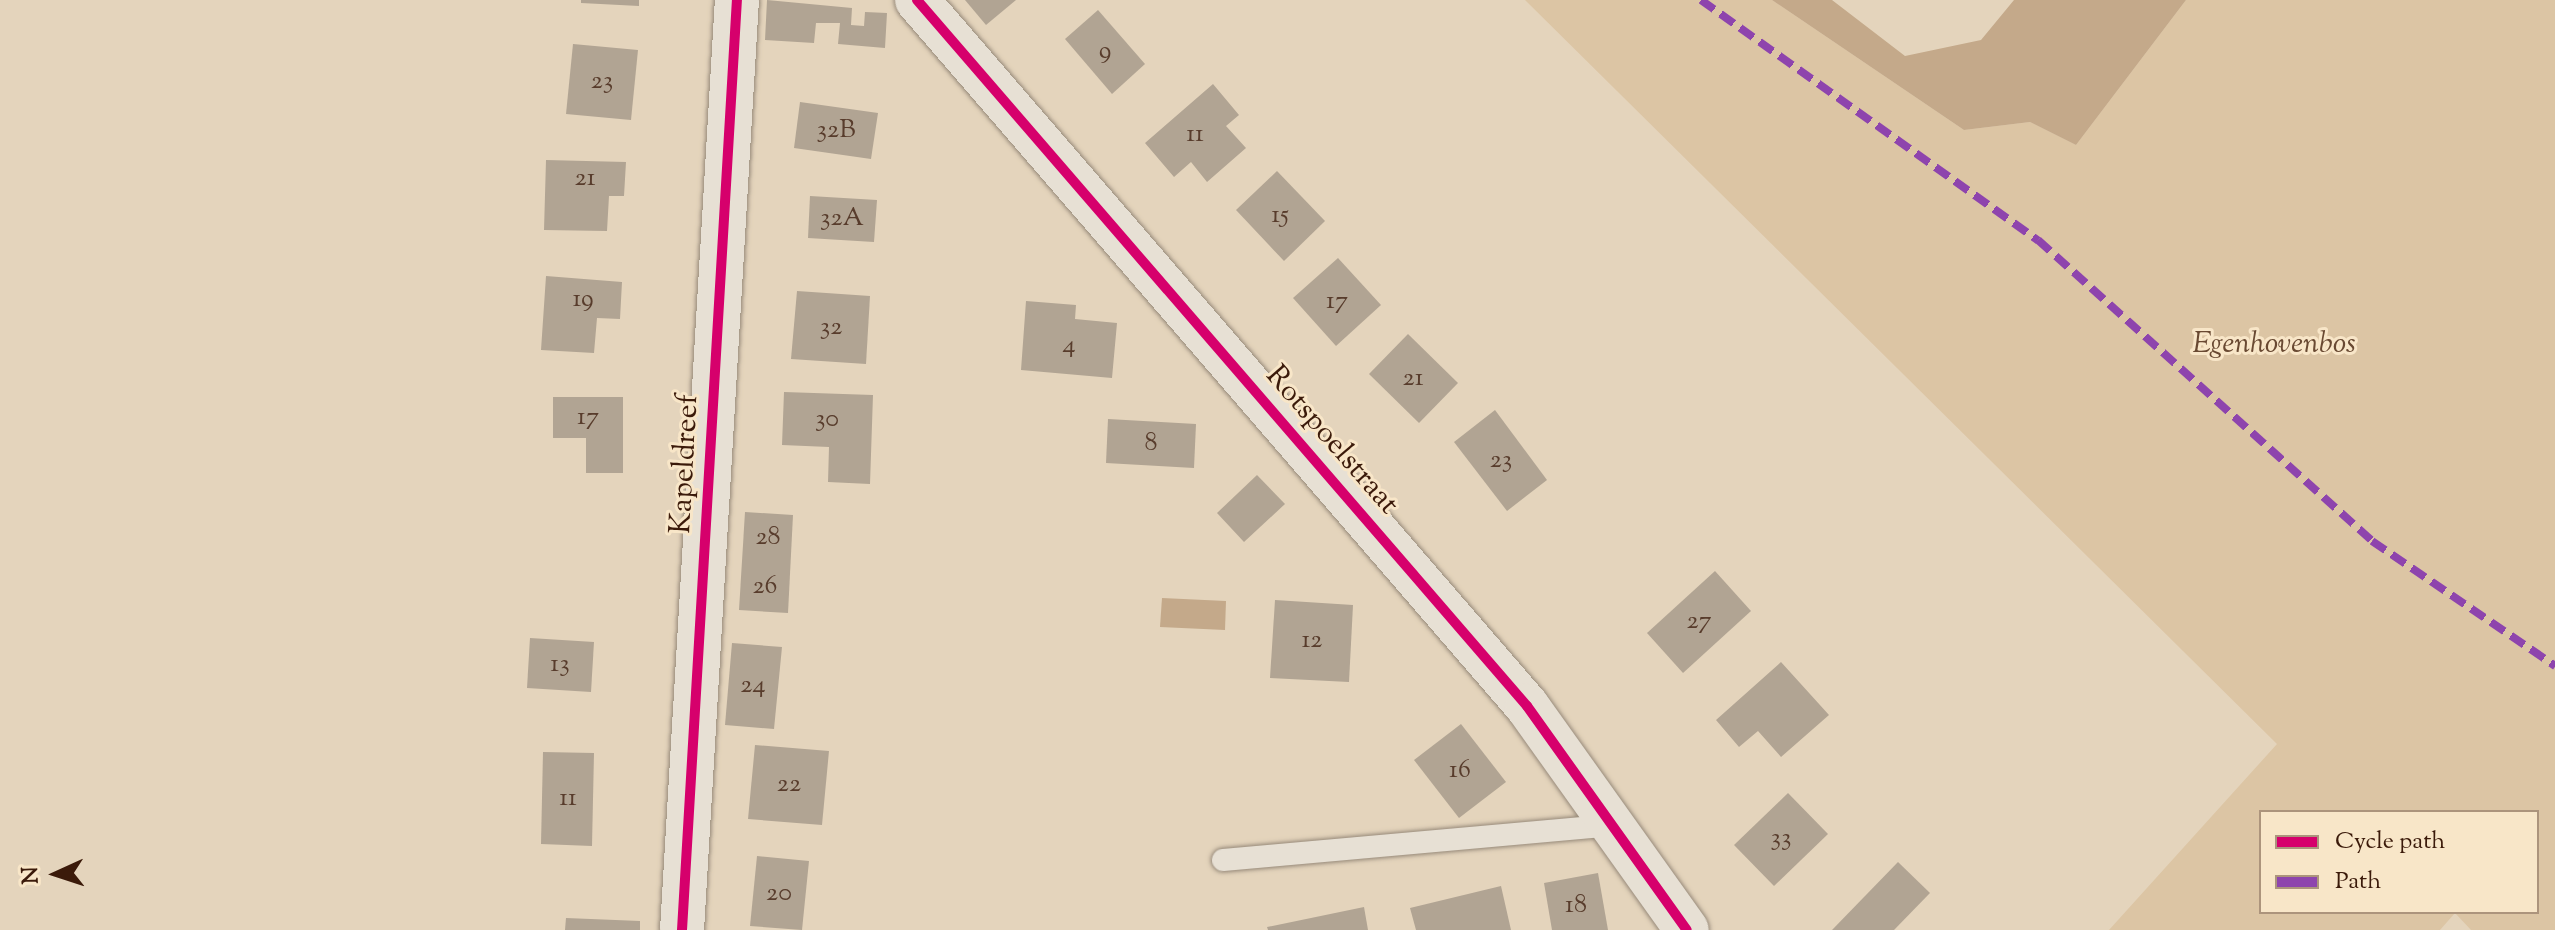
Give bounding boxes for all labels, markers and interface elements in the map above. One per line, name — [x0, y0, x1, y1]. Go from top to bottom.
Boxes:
house number: 9 — [1099, 36, 1111, 68]
house number: 23 — [591, 66, 613, 98]
house number: 32B — [816, 115, 856, 147]
house number: 11 — [1186, 119, 1204, 151]
house number: 21 — [574, 163, 596, 195]
house number: 15 — [1271, 200, 1289, 232]
house number: 32A — [820, 203, 864, 235]
house number: 19 — [572, 284, 594, 316]
house number: 17 — [1326, 286, 1348, 318]
house number: 32 — [820, 312, 842, 344]
park label: Egenhovenbos — [2192, 327, 2356, 363]
house number: 4 — [1062, 330, 1076, 362]
street label: Rotspoelstraat — [1257, 359, 1405, 523]
house number: 21 — [1402, 363, 1424, 395]
street label: Kapeldreef — [664, 393, 708, 535]
house number: 17 — [577, 402, 599, 434]
house number: 30 — [815, 404, 839, 436]
house number: 8 — [1145, 428, 1157, 460]
house number: 23 — [1490, 445, 1512, 477]
house number: 28 — [755, 522, 781, 554]
house number: 26 — [752, 571, 778, 603]
house number: 27 — [1686, 606, 1712, 638]
house number: 12 — [1301, 625, 1323, 657]
house number: 13 — [550, 649, 570, 681]
house number: 24 — [740, 670, 766, 702]
house number: 16 — [1449, 755, 1471, 787]
house number: 22 — [777, 769, 801, 801]
house number: 11 — [559, 783, 577, 815]
legend — [2259, 810, 2539, 914]
house number: 33 — [1770, 823, 1792, 855]
text: Cycle path — [2335, 825, 2445, 859]
north arrow — [16, 834, 96, 914]
text: Path — [2335, 865, 2381, 899]
text: N — [16, 866, 48, 885]
house number: 20 — [766, 878, 792, 910]
house number: 18 — [1565, 890, 1587, 922]

